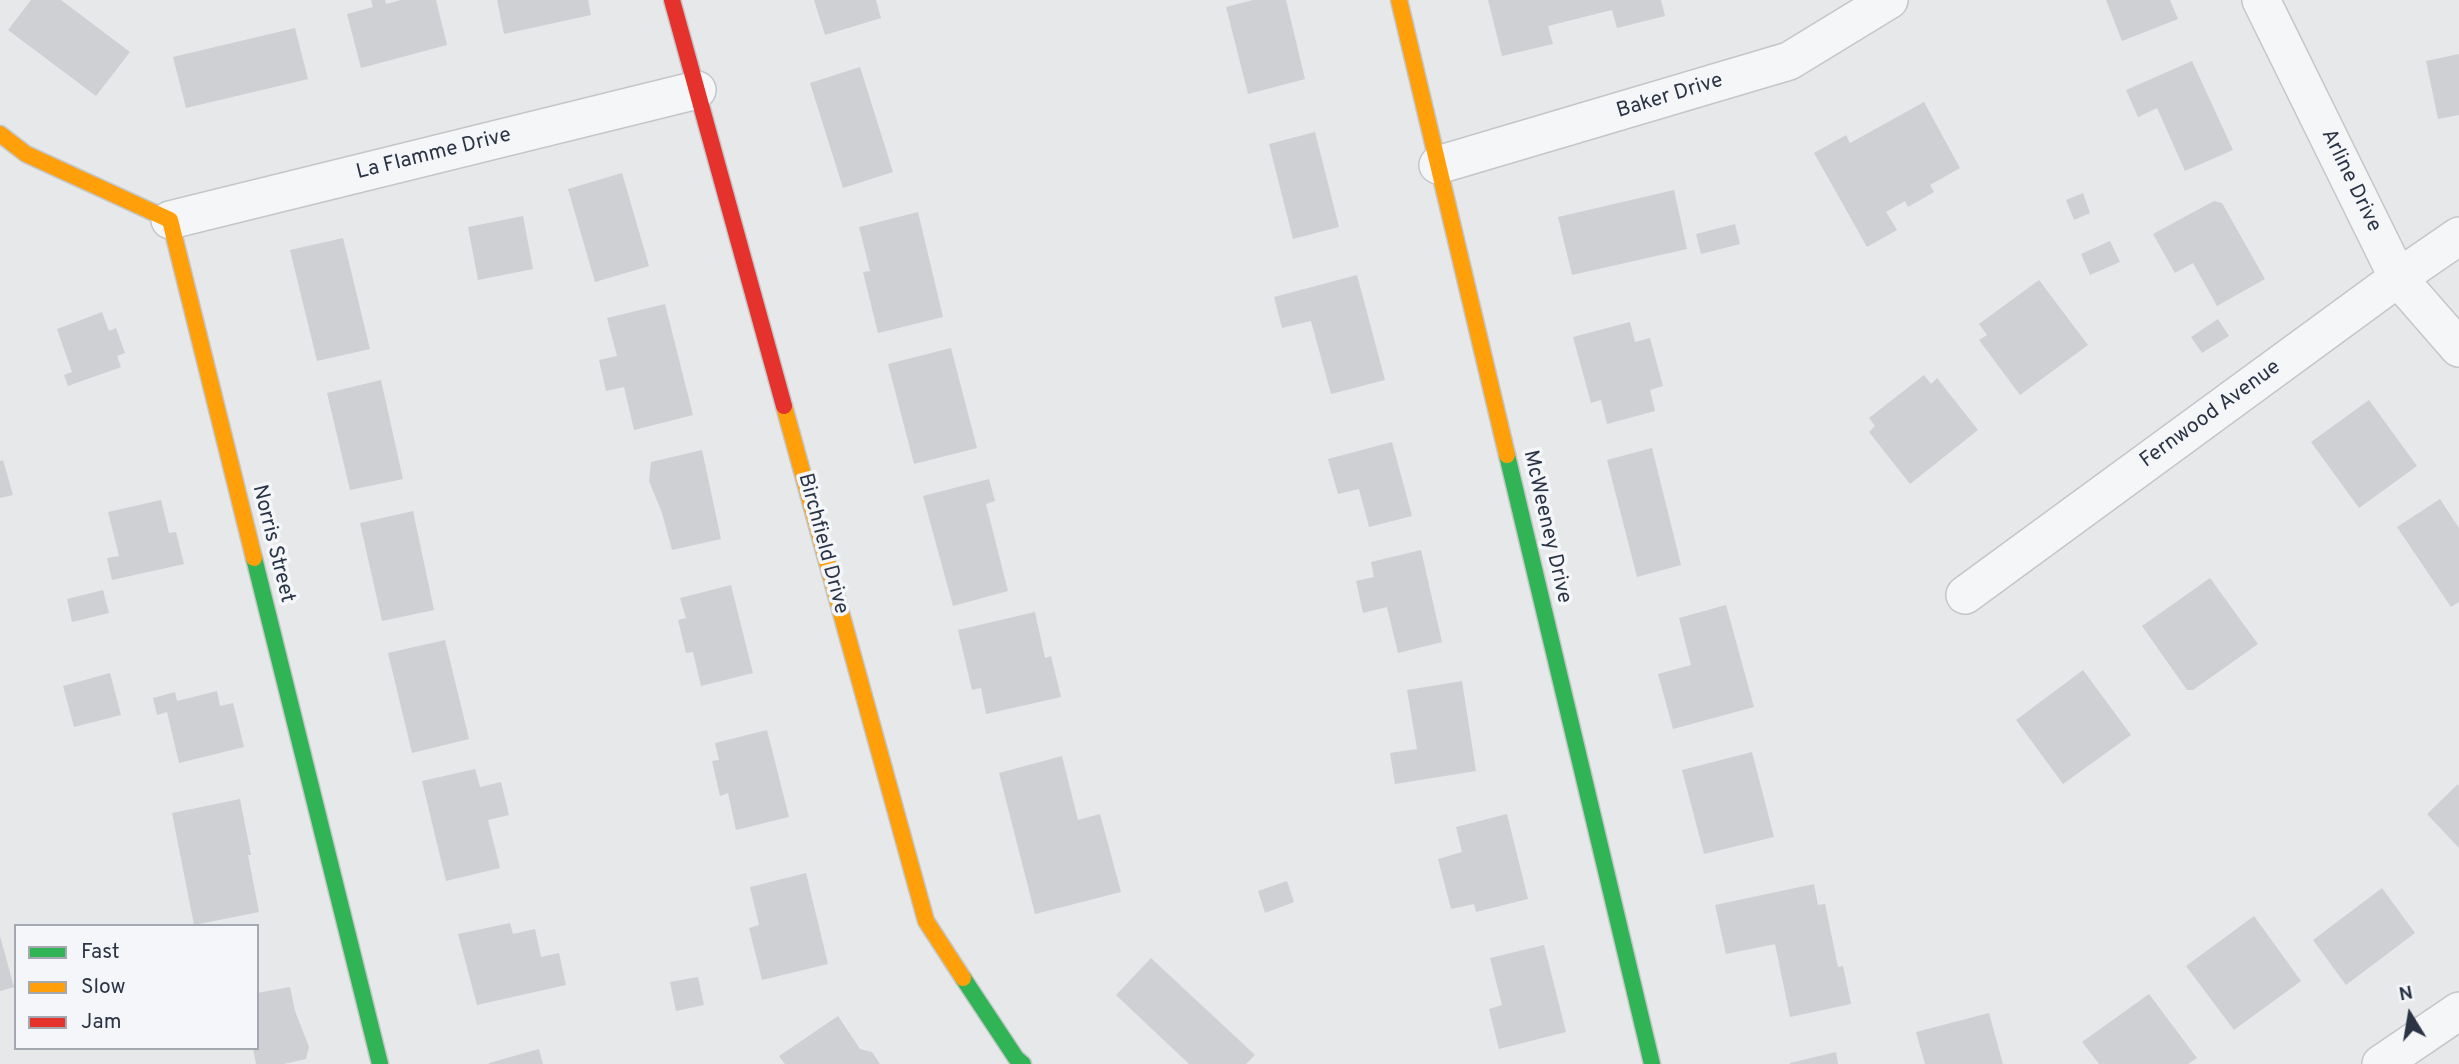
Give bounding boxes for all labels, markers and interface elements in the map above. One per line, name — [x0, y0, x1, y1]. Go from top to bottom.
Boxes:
street label: Baker Drive — [1614, 69, 1726, 125]
street label: La Flamme Drive — [354, 124, 514, 186]
street label: Arline Drive — [2314, 125, 2386, 237]
street label: Fernwood Avenue — [2136, 356, 2286, 474]
street label: McWeeney Drive — [1516, 448, 1576, 606]
street label: Birchfield Drive — [791, 471, 853, 617]
street label: Norris Street — [245, 482, 299, 606]
legend — [14, 924, 259, 1050]
text: Fast — [81, 939, 120, 966]
text: Slow — [81, 974, 126, 1001]
north arrow — [2375, 980, 2445, 1050]
text: N — [2397, 981, 2415, 1007]
text: Jam — [81, 1009, 122, 1036]

